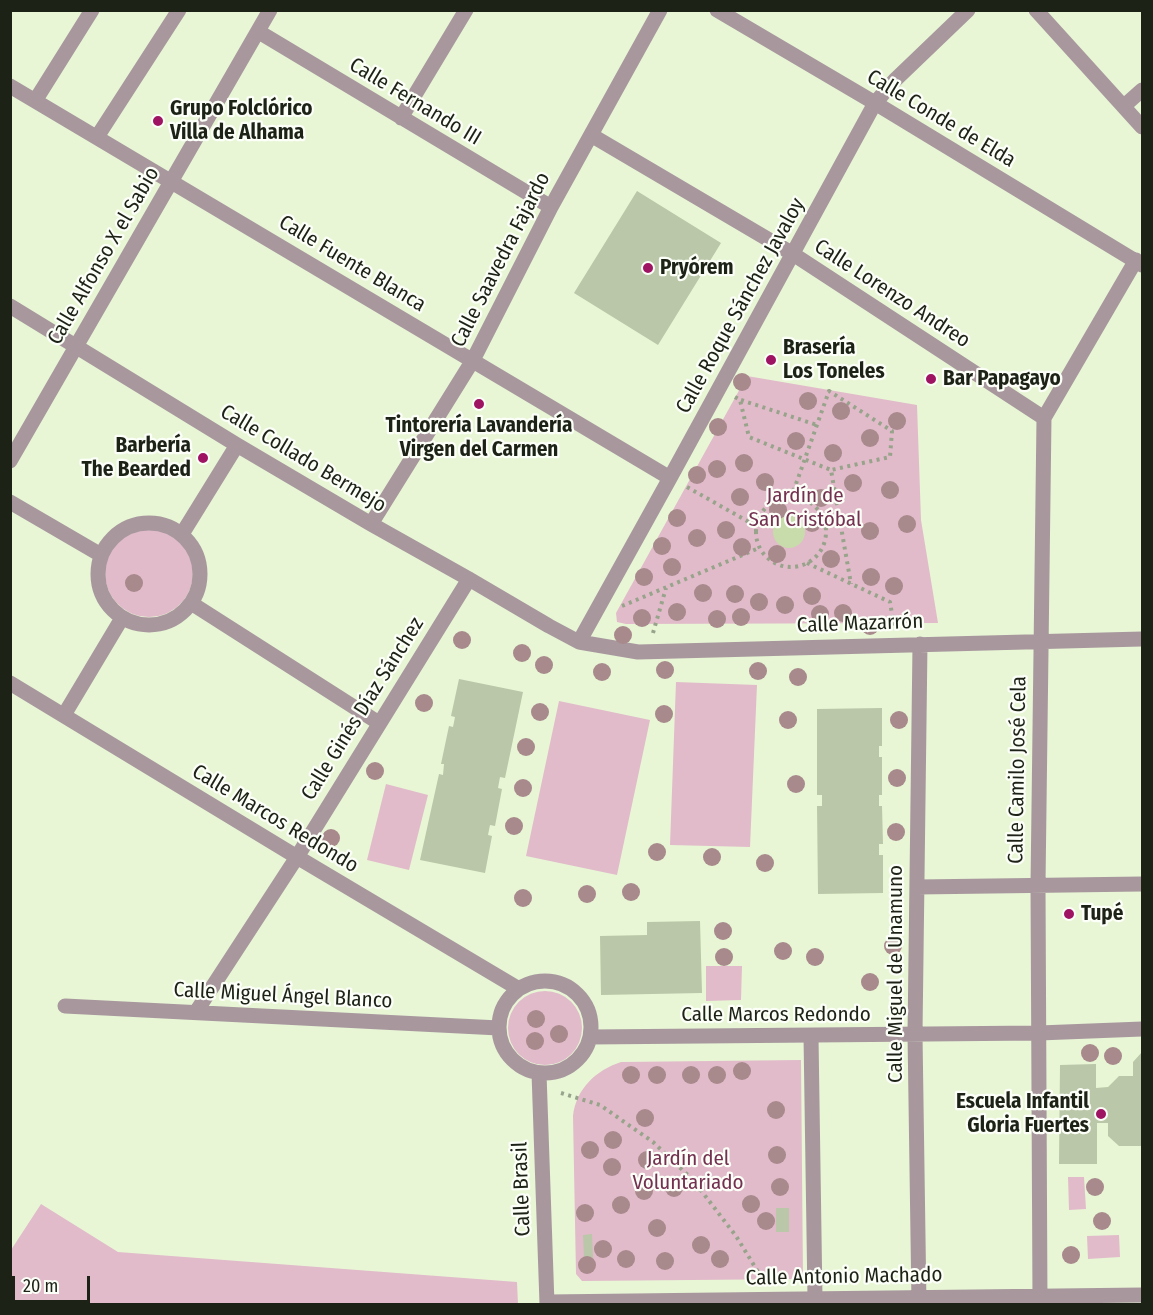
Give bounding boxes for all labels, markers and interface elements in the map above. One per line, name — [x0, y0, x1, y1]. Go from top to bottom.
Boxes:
street label: Calle Fernando III — [345, 53, 485, 151]
street label: Calle Conde de Elda — [862, 65, 1020, 173]
place label: Grupo Folclórico Villa de Alhama — [170, 96, 312, 146]
marker: Grupo Folclórico Villa de Alhama — [151, 114, 165, 128]
street label: Calle Alfonso X el Sabio — [43, 163, 165, 349]
street label: Calle Saavedra Fajardo — [446, 168, 556, 352]
street label: Calle Roque Sánchez Javaloy — [671, 194, 811, 418]
street label: Calle Fuente Blanca — [274, 210, 430, 318]
street label: Calle Lorenzo Andreo — [809, 234, 975, 354]
place label: Pryórem — [660, 255, 733, 281]
marker: Pryórem — [641, 261, 655, 275]
place label: Brasería Los Toneles — [783, 335, 885, 385]
marker: Brasería Los Toneles — [764, 353, 778, 367]
place label: Bar Papagayo — [943, 366, 1061, 392]
marker: Bar Papagayo — [924, 372, 938, 386]
marker: Tintorería Lavandería Virgen del Carmen — [472, 397, 486, 411]
street label: Calle Collado Bermejo — [216, 400, 390, 518]
place label: Tintorería Lavandería Virgen del Carmen — [386, 413, 572, 463]
place label: Barbería The Bearded — [81, 433, 191, 483]
marker: Barbería The Bearded — [196, 451, 210, 465]
park label: Jardín de San Cristóbal — [749, 483, 861, 533]
street label: Calle Mazarrón — [796, 609, 924, 639]
street label: Calle Ginés Díaz Sánchez — [296, 613, 430, 805]
street label: Calle Camilo José Cela — [1004, 676, 1032, 864]
street label: Calle Marcos Redondo — [187, 759, 363, 879]
street label: Calle Miguel de Unamuno — [883, 865, 909, 1083]
place label: Tupé — [1081, 901, 1123, 927]
marker: Tupé — [1062, 907, 1076, 921]
street label: Calle Miguel Ángel Blanco — [173, 978, 393, 1014]
street label: Calle Marcos Redondo — [681, 1002, 871, 1028]
place label: Escuela Infantil Gloria Fuertes — [956, 1089, 1089, 1139]
marker: Escuela Infantil Gloria Fuertes — [1094, 1107, 1108, 1121]
street label: Calle Brasil — [508, 1141, 536, 1237]
park label: Jardín del Voluntariado — [632, 1146, 744, 1196]
street label: Calle Antonio Machado — [745, 1263, 943, 1291]
scale bar — [15, 1264, 93, 1302]
text: 20 m — [23, 1275, 58, 1297]

